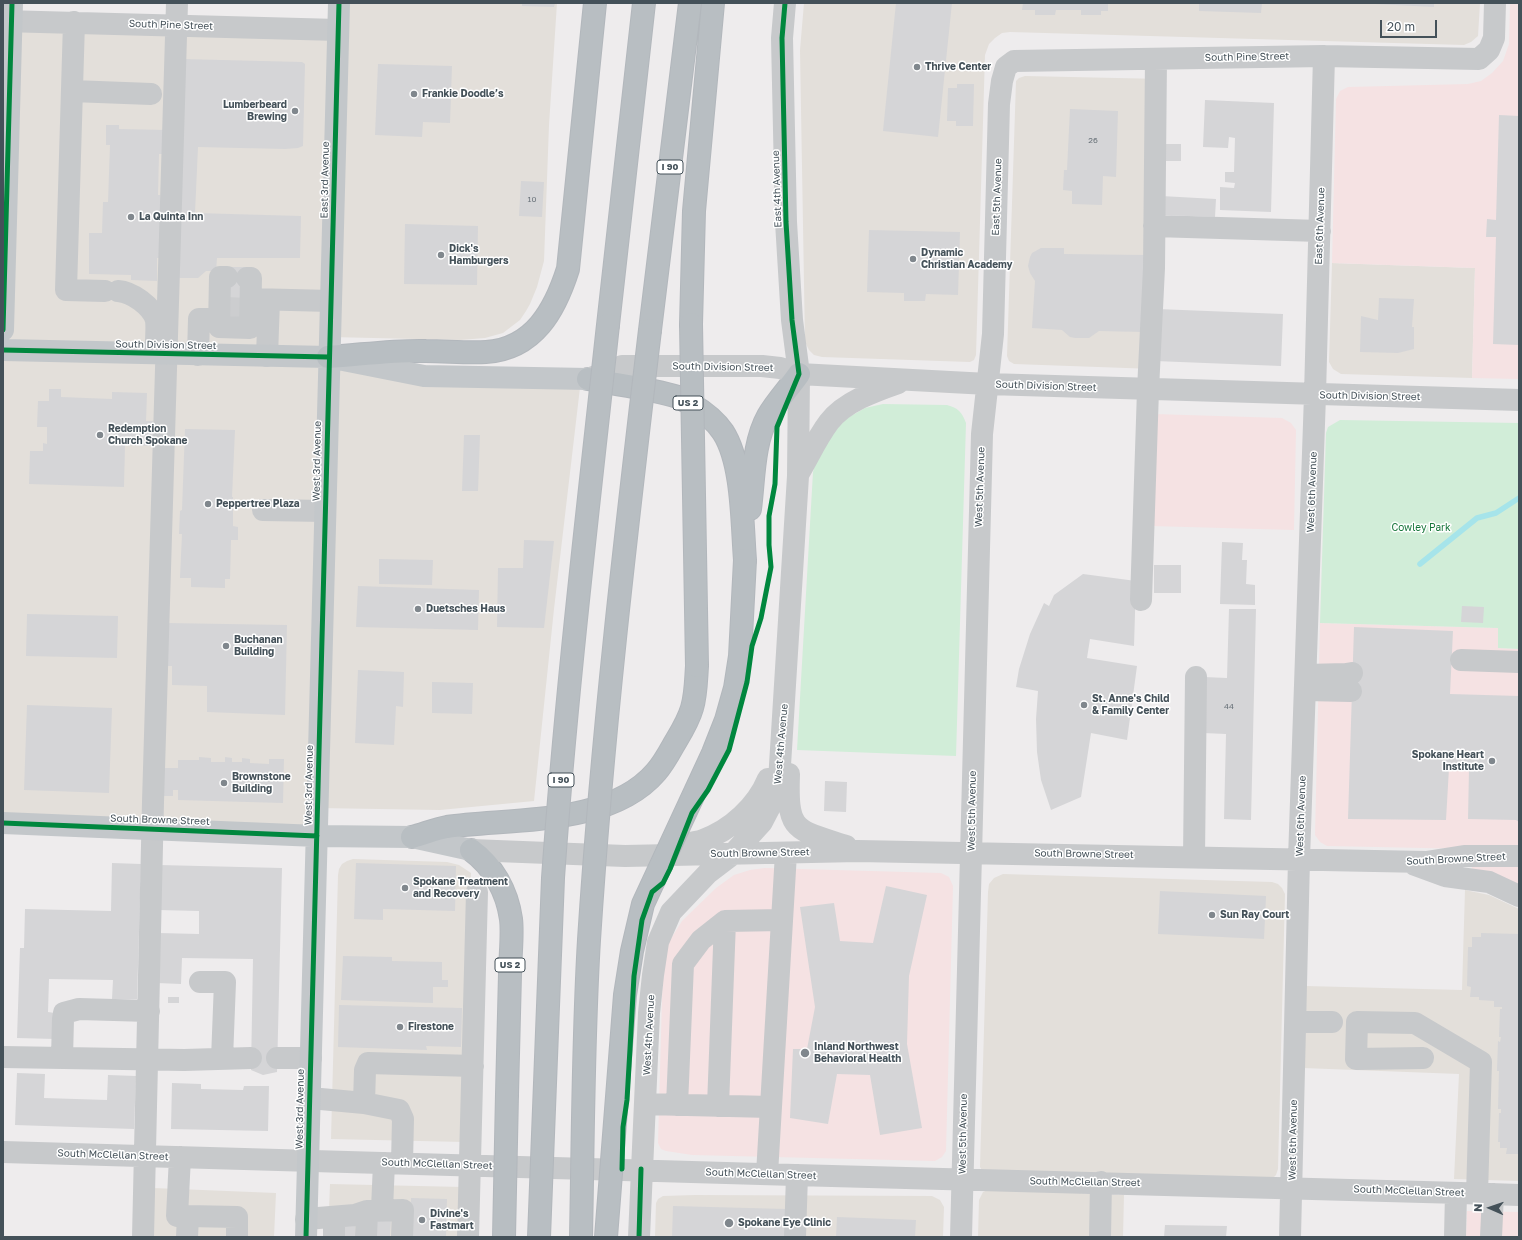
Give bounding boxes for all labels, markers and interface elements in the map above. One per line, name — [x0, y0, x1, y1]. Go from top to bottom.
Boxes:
scale bar — [1382, 12, 1439, 38]
street label: South Pine Street — [129, 18, 213, 32]
text: 20 m — [1387, 19, 1415, 34]
street label: South Pine Street — [1205, 50, 1289, 64]
place label: Thrive Center — [925, 61, 991, 73]
marker: Thrive Center — [912, 62, 922, 72]
place label: Frankie Doodle’s — [422, 88, 504, 100]
marker: Frankie Doodle’s — [409, 89, 419, 99]
place label: Lumberbeard Brewing — [223, 99, 287, 122]
marker: Lumberbeard Brewing — [290, 106, 300, 116]
house number: 26 — [1088, 135, 1098, 145]
street label: East 3rd Avenue — [318, 141, 332, 219]
street label: East 4th Avenue — [770, 150, 784, 228]
street label: East 5th Avenue — [990, 158, 1004, 236]
road number: I 90 — [657, 160, 683, 174]
street label: East 6th Avenue — [1313, 187, 1327, 265]
house number: 10 — [528, 194, 536, 204]
place label: La Quinta Inn — [139, 211, 203, 223]
marker: La Quinta Inn — [126, 212, 136, 222]
place label: Dick's Hamburgers — [449, 243, 509, 266]
place label: Dynamic Christian Academy — [921, 247, 1013, 270]
marker: Dick's Hamburgers — [436, 250, 446, 260]
marker: Dynamic Christian Academy — [908, 254, 918, 264]
street label: South Division Street — [115, 338, 217, 352]
street label: South Division Street — [672, 360, 774, 374]
street label: South Division Street — [995, 378, 1097, 394]
street label: South Division Street — [1319, 389, 1421, 403]
road number: US 2 — [673, 396, 703, 410]
street label: West 3rd Avenue — [310, 421, 324, 501]
place label: Redemption Church Spokane — [108, 423, 187, 446]
marker: Redemption Church Spokane — [95, 430, 105, 440]
street label: West 5th Avenue — [973, 447, 987, 527]
street label: West 6th Avenue — [1305, 451, 1319, 533]
place label: Peppertree Plaza — [216, 498, 300, 510]
marker: Peppertree Plaza — [203, 499, 213, 509]
park label: Cowley Park — [1391, 522, 1451, 534]
place label: Duetsches Haus — [426, 603, 505, 615]
marker: Duetsches Haus — [413, 604, 423, 614]
place label: Buchanan Building — [234, 634, 282, 658]
marker: Buchanan Building — [221, 641, 231, 651]
place label: St. Anne's Child & Family Center — [1092, 693, 1169, 716]
marker: St. Anne's Child & Family Center — [1079, 700, 1089, 710]
house number: 44 — [1224, 701, 1234, 711]
street label: West 4th Avenue — [771, 703, 791, 785]
street label: West 3rd Avenue — [302, 745, 316, 825]
place label: Spokane Heart Institute — [1412, 749, 1484, 772]
marker: Spokane Heart Institute — [1487, 756, 1497, 766]
place label: Brownstone Building — [232, 771, 291, 794]
street label: West 5th Avenue — [965, 771, 979, 851]
road number: I 90 — [548, 773, 574, 787]
street label: West 6th Avenue — [1294, 775, 1308, 857]
marker: Brownstone Building — [219, 778, 229, 788]
street label: South Browne Street — [110, 812, 210, 828]
street label: South Browne Street — [710, 846, 810, 860]
street label: South Browne Street — [1034, 847, 1134, 861]
street label: South Browne Street — [1406, 850, 1506, 868]
place label: Spokane Treatment and Recovery — [413, 876, 508, 900]
marker: Spokane Treatment and Recovery — [400, 883, 410, 893]
place label: Sun Ray Court — [1220, 909, 1289, 921]
marker: Sun Ray Court — [1207, 910, 1217, 920]
road number: US 2 — [495, 958, 525, 972]
street label: West 4th Avenue — [641, 994, 657, 1076]
place label: Firestone — [408, 1021, 454, 1033]
marker: Firestone — [395, 1022, 405, 1032]
place label: Inland Northwest Behavioral Health — [814, 1041, 901, 1064]
marker: Inland Northwest Behavioral Health — [799, 1047, 811, 1059]
street label: West 3rd Avenue — [293, 1069, 307, 1149]
street label: West 5th Avenue — [956, 1094, 970, 1174]
street label: West 6th Avenue — [1286, 1100, 1300, 1180]
street label: South McClellan Street — [57, 1147, 169, 1163]
street label: South McClellan Street — [381, 1156, 493, 1172]
street label: South McClellan Street — [705, 1166, 817, 1182]
street label: South McClellan Street — [1029, 1175, 1141, 1189]
street label: South McClellan Street — [1353, 1183, 1465, 1199]
north arrow — [1470, 1188, 1510, 1228]
text: N — [1471, 1203, 1484, 1212]
place label: Divine's Fastmart — [430, 1208, 474, 1232]
marker: Divine's Fastmart — [417, 1215, 427, 1225]
marker: Spokane Eye Clinic — [723, 1217, 735, 1229]
place label: Spokane Eye Clinic — [738, 1217, 831, 1229]

